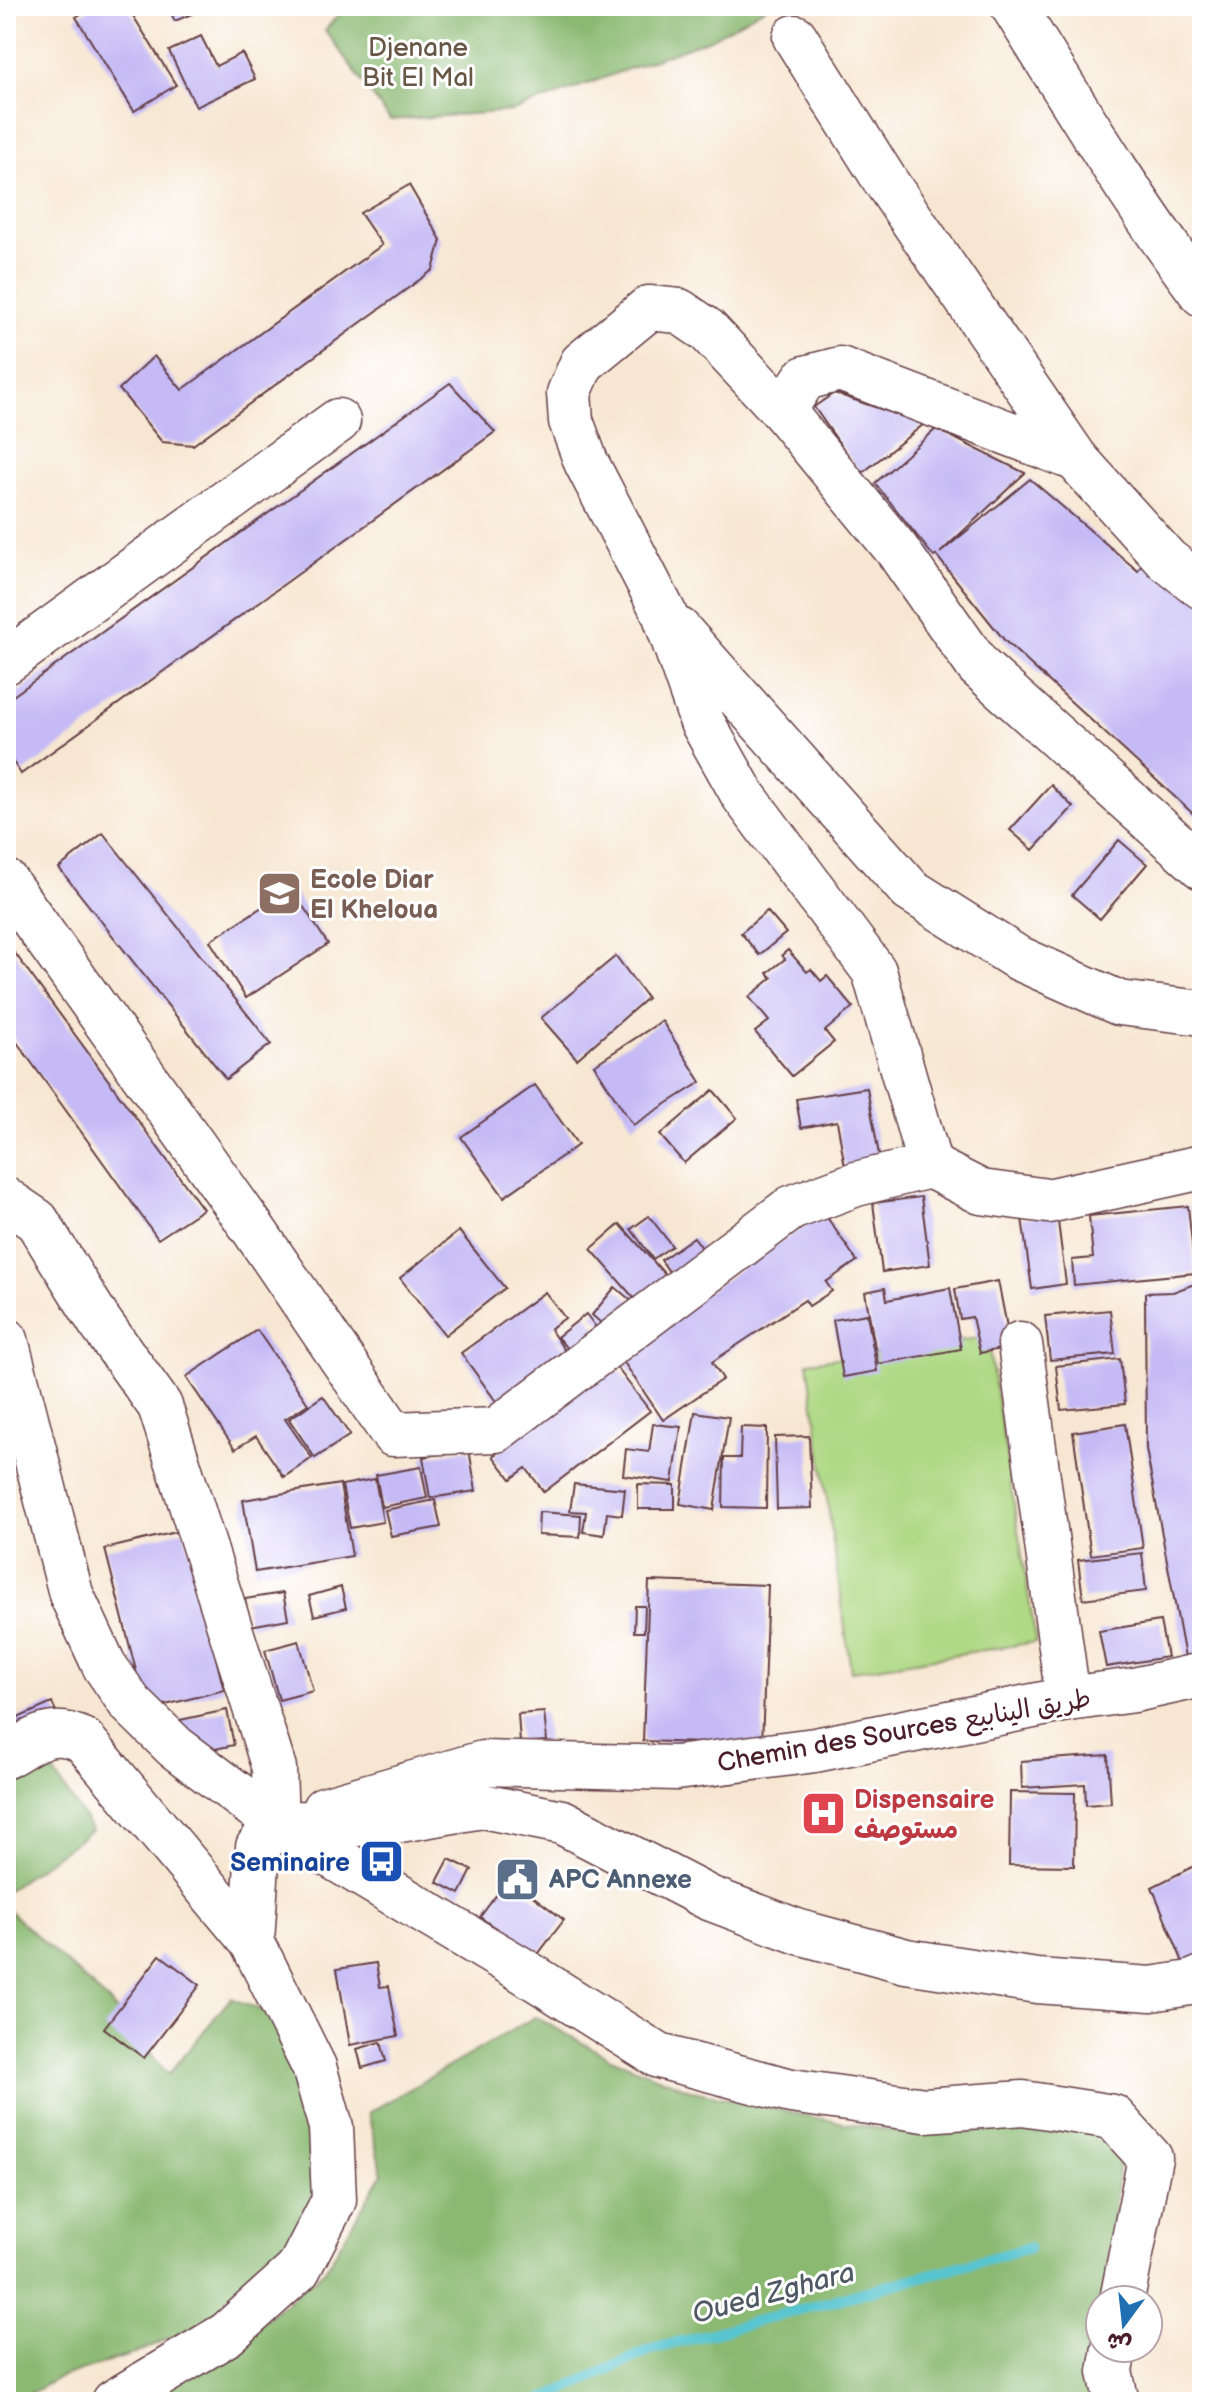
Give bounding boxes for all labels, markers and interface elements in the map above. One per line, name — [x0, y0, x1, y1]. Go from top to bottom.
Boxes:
park label: Djenane Bit El Mal — [362, 33, 474, 94]
place label: Ecole Diar El Kheloua — [310, 865, 438, 926]
school or university icon: Ecole Diar El Kheloua — [255, 870, 303, 918]
street label: Chemin des Sources طريق الينابيع — [715, 1683, 1094, 1782]
place label: Dispensaire مستوصف — [854, 1785, 994, 1846]
hospital icon: Dispensaire مستوصف — [799, 1790, 847, 1838]
bus stop icon: Seminaire — [357, 1838, 405, 1886]
place label: Seminaire — [230, 1848, 350, 1879]
public building icon: APC Annexe — [494, 1855, 542, 1903]
place label: APC Annexe — [548, 1865, 692, 1896]
water label: Oued Zghara — [689, 2256, 858, 2331]
north arrow — [1084, 2284, 1164, 2364]
text: ش — [1104, 2326, 1134, 2358]

